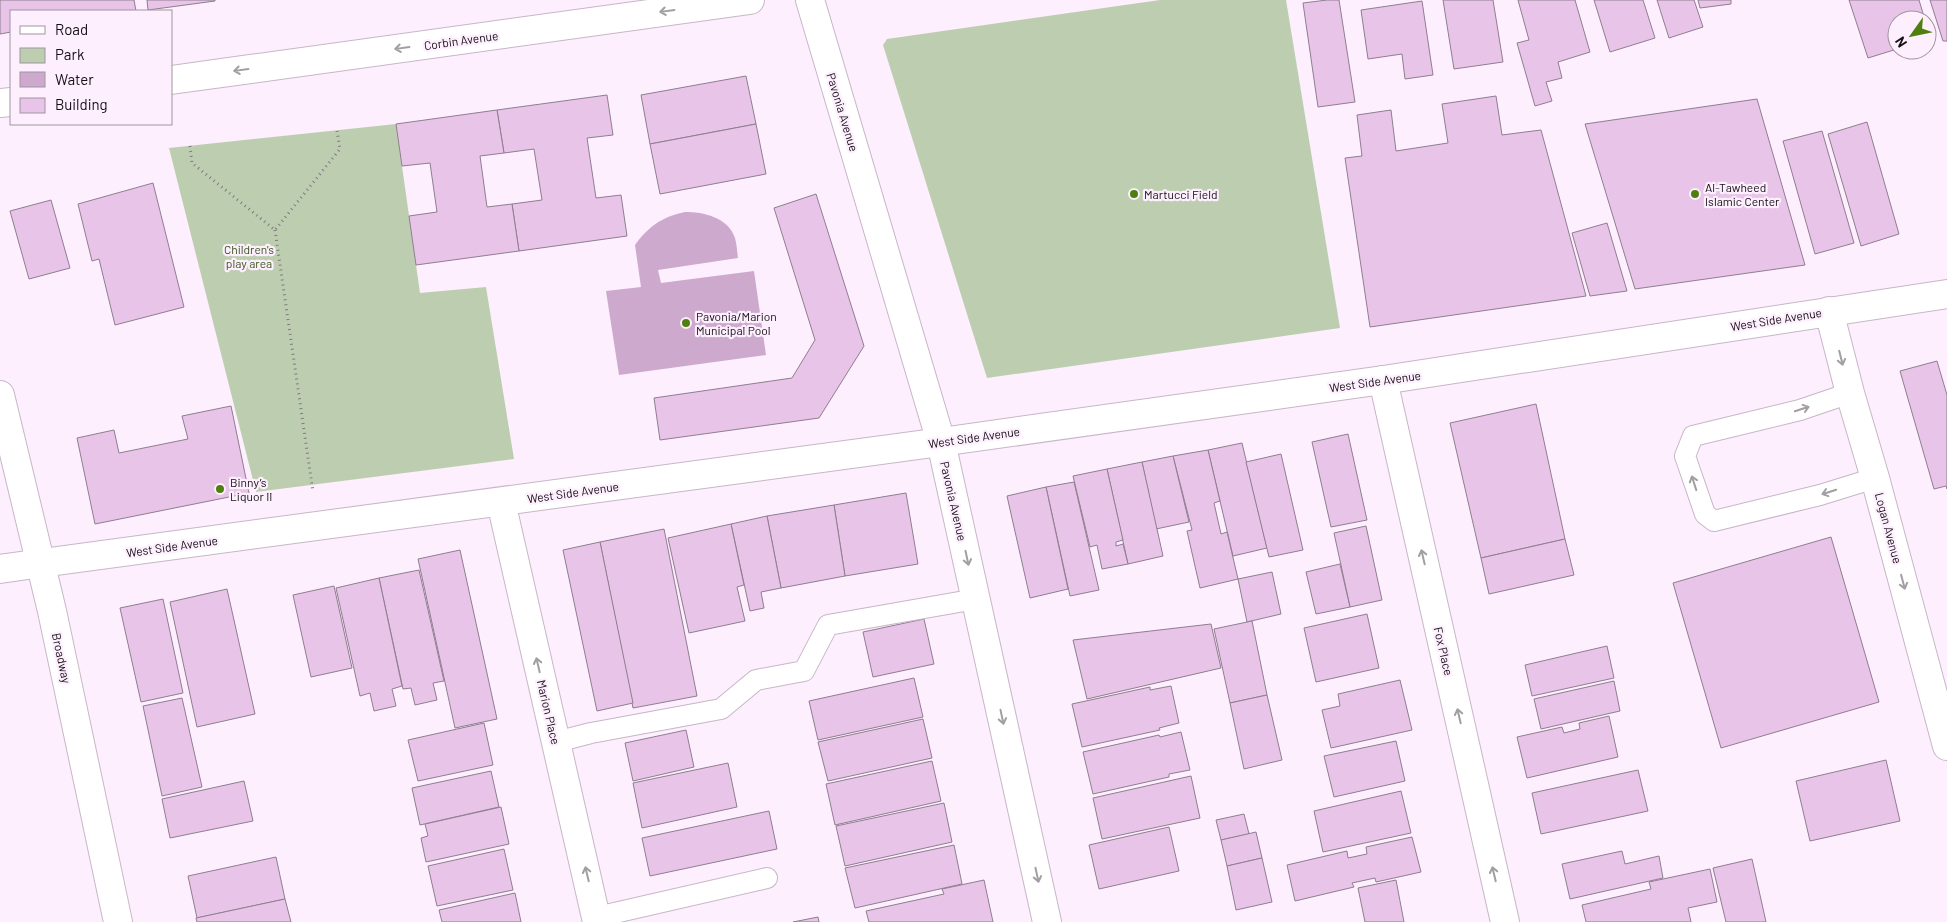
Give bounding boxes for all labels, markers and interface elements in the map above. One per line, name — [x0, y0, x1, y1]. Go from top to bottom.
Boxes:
one-way arrow — [659, 7, 675, 17]
legend — [10, 10, 172, 125]
north arrow — [1887, 10, 1937, 60]
text: Road — [55, 20, 88, 38]
street label: Corbin Avenue — [423, 28, 499, 52]
text: N — [1891, 34, 1910, 51]
one-way arrow — [394, 43, 410, 53]
text: Park — [55, 45, 85, 63]
one-way arrow — [233, 65, 249, 75]
text: Water — [55, 70, 94, 88]
street label: Pavonia Avenue — [824, 71, 862, 153]
text: Building — [55, 95, 108, 113]
place label: Al-Tawheed Islamic Center — [1705, 180, 1780, 208]
place label: Martucci Field — [1144, 187, 1218, 201]
marker: Martucci Field — [1128, 188, 1140, 200]
marker: Al-Tawheed Islamic Center — [1689, 188, 1701, 200]
park label: Children's play area — [224, 242, 274, 270]
street label: West Side Avenue — [1729, 305, 1823, 333]
place label: Pavonia/Marion Municipal Pool — [696, 309, 777, 337]
marker: Pavonia/Marion Municipal Pool — [680, 317, 692, 329]
one-way arrow — [1837, 350, 1846, 366]
street label: West Side Avenue — [1328, 368, 1422, 394]
one-way arrow — [1794, 403, 1810, 413]
street label: West Side Avenue — [927, 424, 1021, 450]
street label: Pavonia Avenue — [938, 460, 970, 542]
place label: Binny’s Liquor II — [230, 475, 272, 503]
one-way arrow — [1689, 475, 1699, 491]
street label: West Side Avenue — [526, 479, 620, 505]
marker: Binny’s Liquor II — [214, 483, 226, 495]
one-way arrow — [1821, 488, 1837, 498]
street label: Logan Avenue — [1873, 491, 1905, 565]
street label: West Side Avenue — [125, 533, 219, 559]
one-way arrow — [963, 549, 972, 565]
one-way arrow — [1418, 550, 1427, 566]
one-way arrow — [1899, 574, 1908, 590]
street label: Fox Place — [1432, 625, 1456, 677]
street label: Broadway — [50, 632, 74, 685]
one-way arrow — [533, 657, 542, 673]
street label: Marion Place — [535, 678, 563, 746]
one-way arrow — [998, 708, 1007, 724]
one-way arrow — [1454, 708, 1463, 724]
one-way arrow — [582, 867, 591, 883]
one-way arrow — [1033, 867, 1042, 883]
one-way arrow — [1489, 867, 1498, 883]

